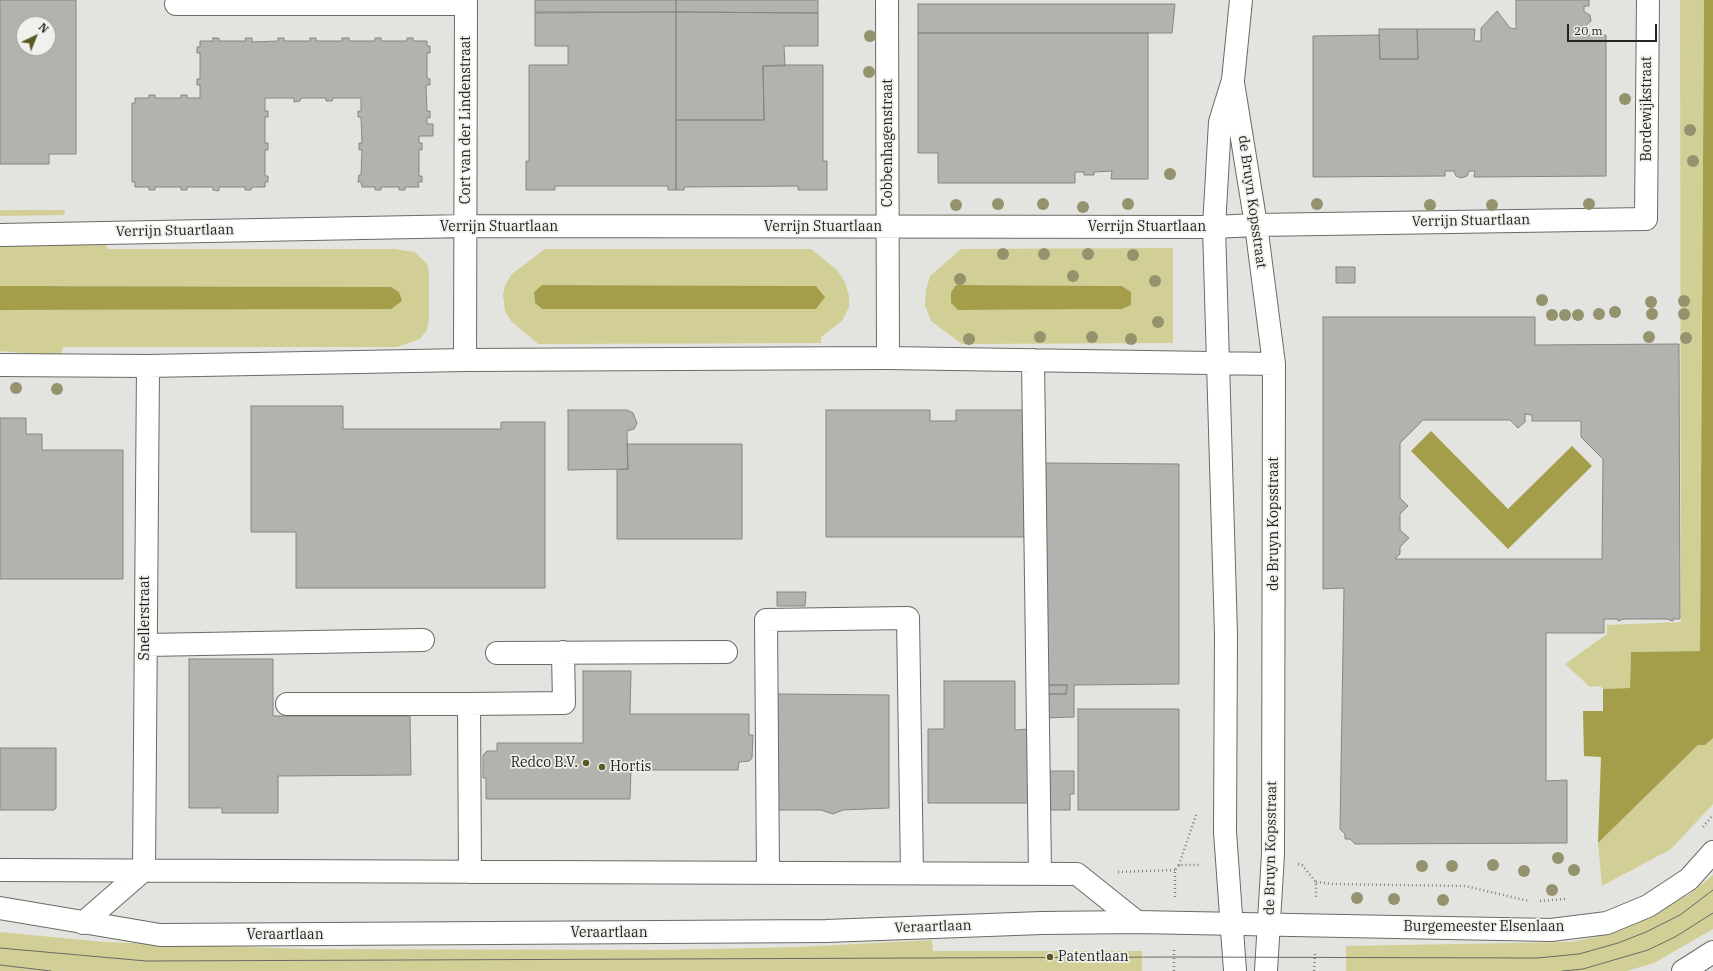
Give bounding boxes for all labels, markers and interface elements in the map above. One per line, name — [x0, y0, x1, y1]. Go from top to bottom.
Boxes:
north arrow — [16, 16, 56, 56]
scale bar — [1569, 16, 1659, 42]
text: N — [36, 20, 51, 36]
text: 20 m — [1574, 23, 1603, 38]
street label: Cort van der Lindenstraat — [458, 36, 474, 204]
street label: Bordewijkstraat — [1639, 56, 1655, 162]
street label: Cobbenhagenstraat — [880, 79, 896, 207]
street label: de Bruyn Kopsstraat — [1234, 134, 1270, 270]
street label: Verrijn Stuartlaan — [1412, 212, 1530, 230]
street label: Verrijn Stuartlaan — [440, 219, 558, 235]
street label: Verrijn Stuartlaan — [764, 219, 882, 235]
street label: Verrijn Stuartlaan — [1088, 219, 1206, 235]
street label: Verrijn Stuartlaan — [116, 222, 234, 240]
street label: de Bruyn Kopsstraat — [1266, 457, 1282, 591]
street label: Snellerstraat — [137, 576, 153, 660]
place label: Redco B.V. — [511, 755, 578, 771]
marker: Redco B.V. — [581, 758, 591, 768]
place label: Hortis — [610, 759, 651, 775]
marker: Hortis — [597, 762, 607, 772]
street label: de Bruyn Kopsstraat — [1261, 781, 1281, 915]
street label: Veraartlaan — [894, 917, 972, 937]
street label: Burgemeester Elsenlaan — [1403, 919, 1565, 935]
street label: Veraartlaan — [570, 925, 648, 941]
street label: Veraartlaan — [246, 927, 324, 943]
place label: Patentlaan — [1058, 949, 1129, 965]
marker: Patentlaan — [1045, 952, 1055, 962]

